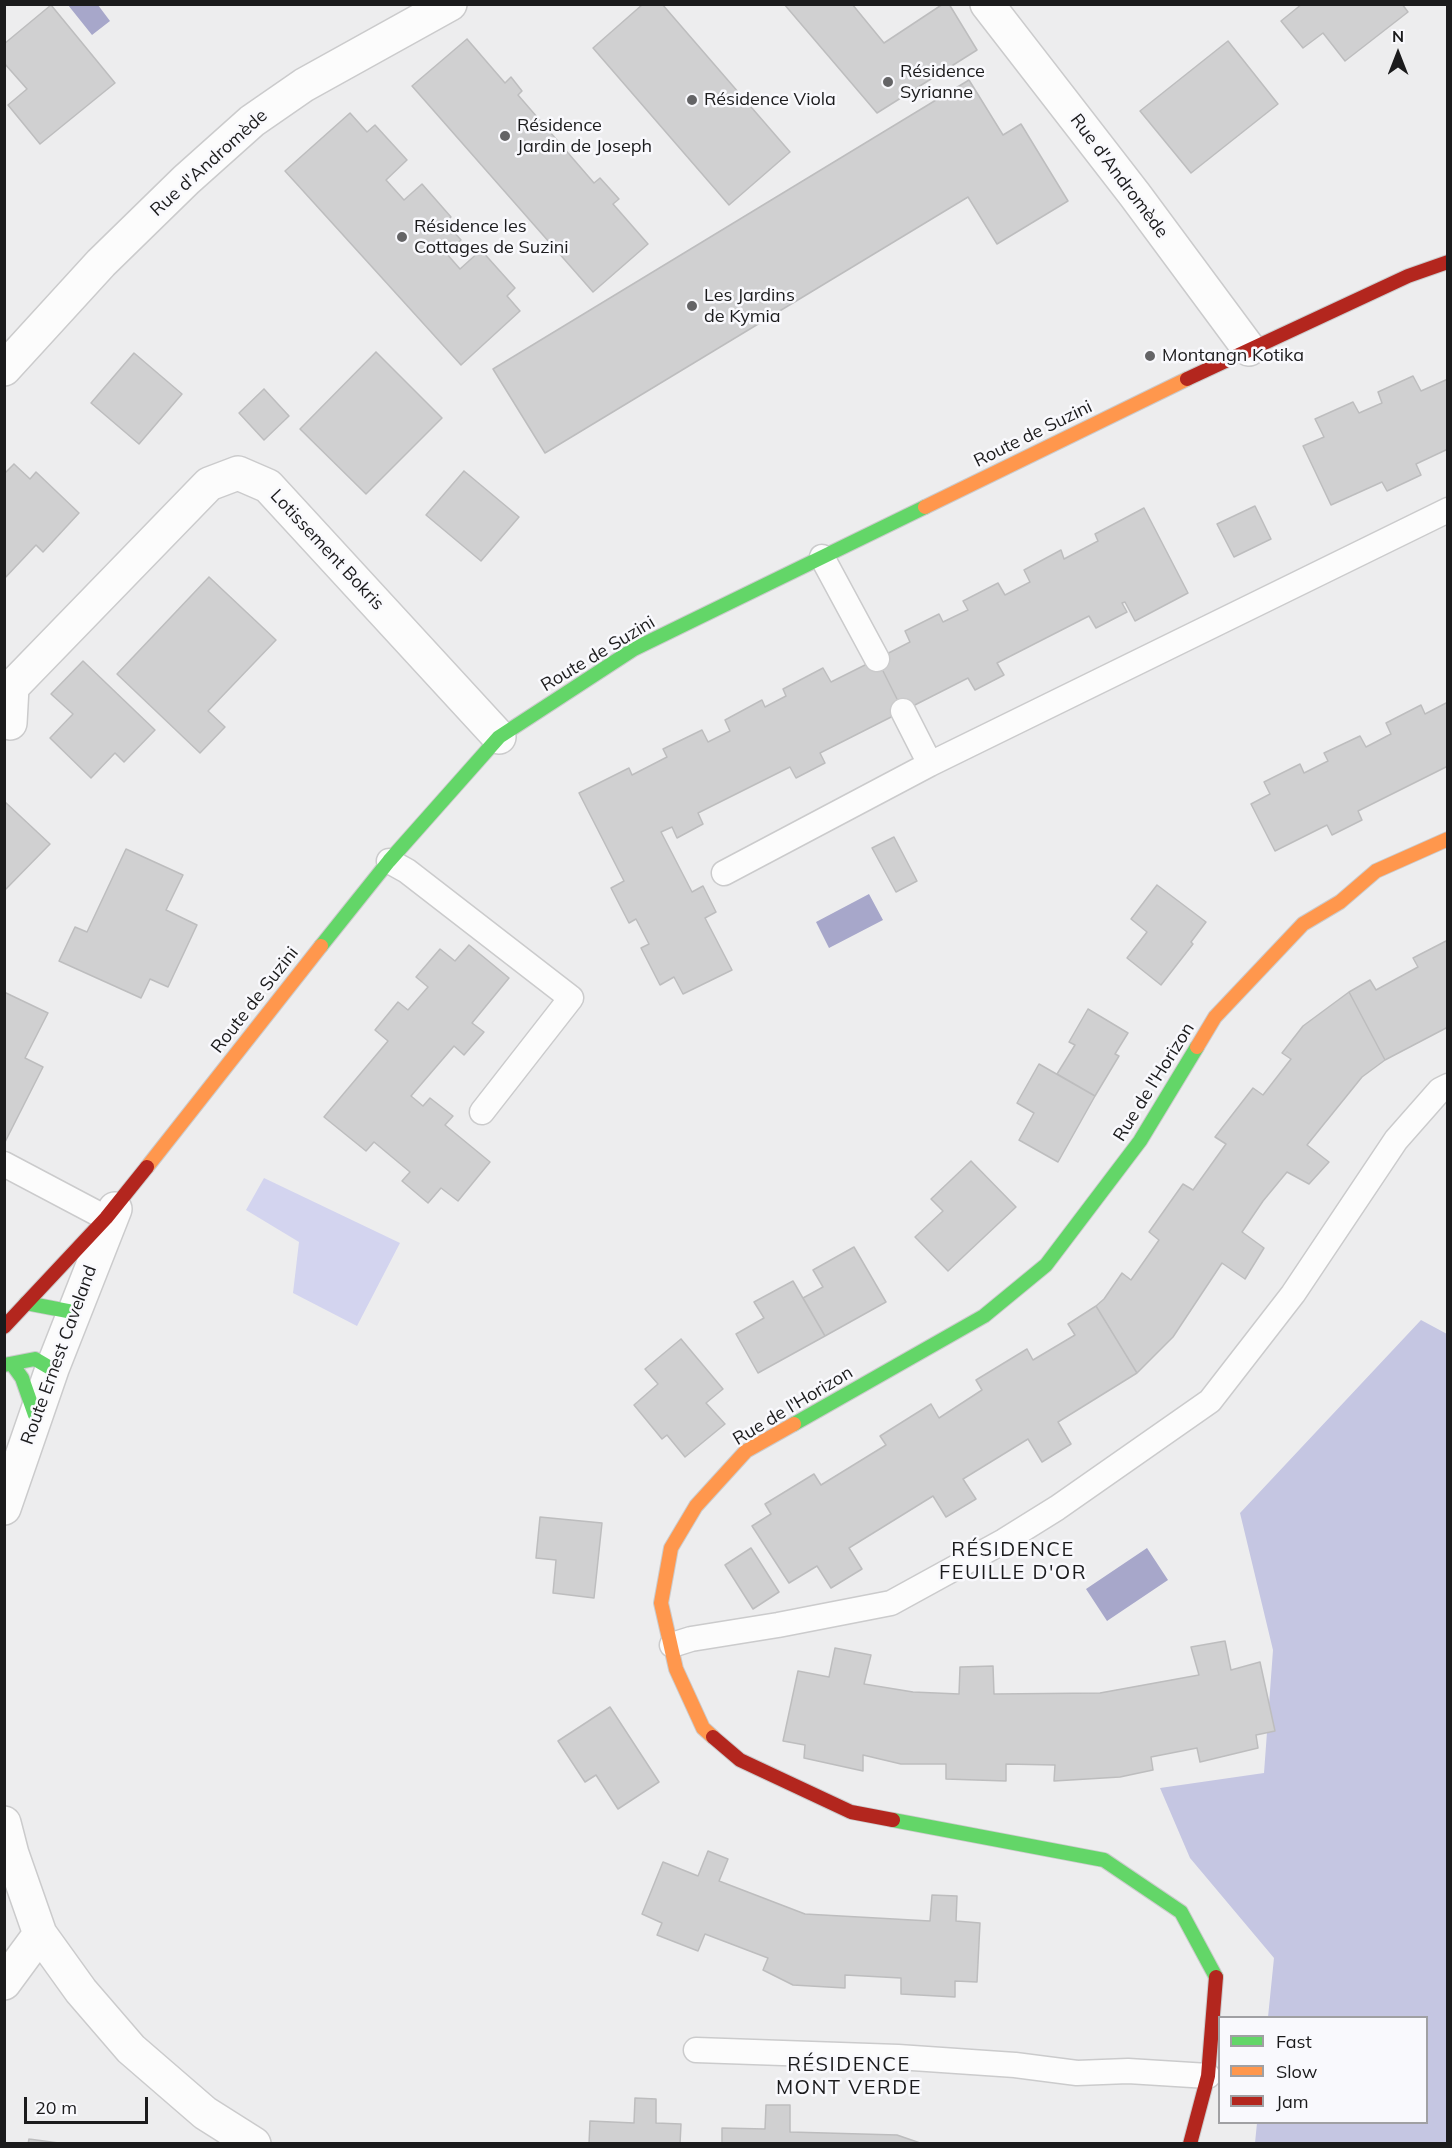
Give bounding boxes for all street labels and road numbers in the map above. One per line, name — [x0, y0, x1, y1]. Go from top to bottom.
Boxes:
street label: Rue d'Andromède — [146, 105, 272, 221]
street label: Rue d'Andromède — [1065, 110, 1173, 242]
street label: Route de Suzini — [970, 396, 1096, 472]
street label: Lotissement Bokris — [266, 485, 388, 615]
street label: Route de Suzini — [537, 612, 659, 696]
street label: Route de Suzini — [207, 943, 303, 1057]
street label: Rue de l'Horizon — [1109, 1019, 1199, 1145]
street label: Route Ernest Caveland — [16, 1262, 102, 1448]
street label: Rue de l'Horizon — [729, 1362, 857, 1450]

